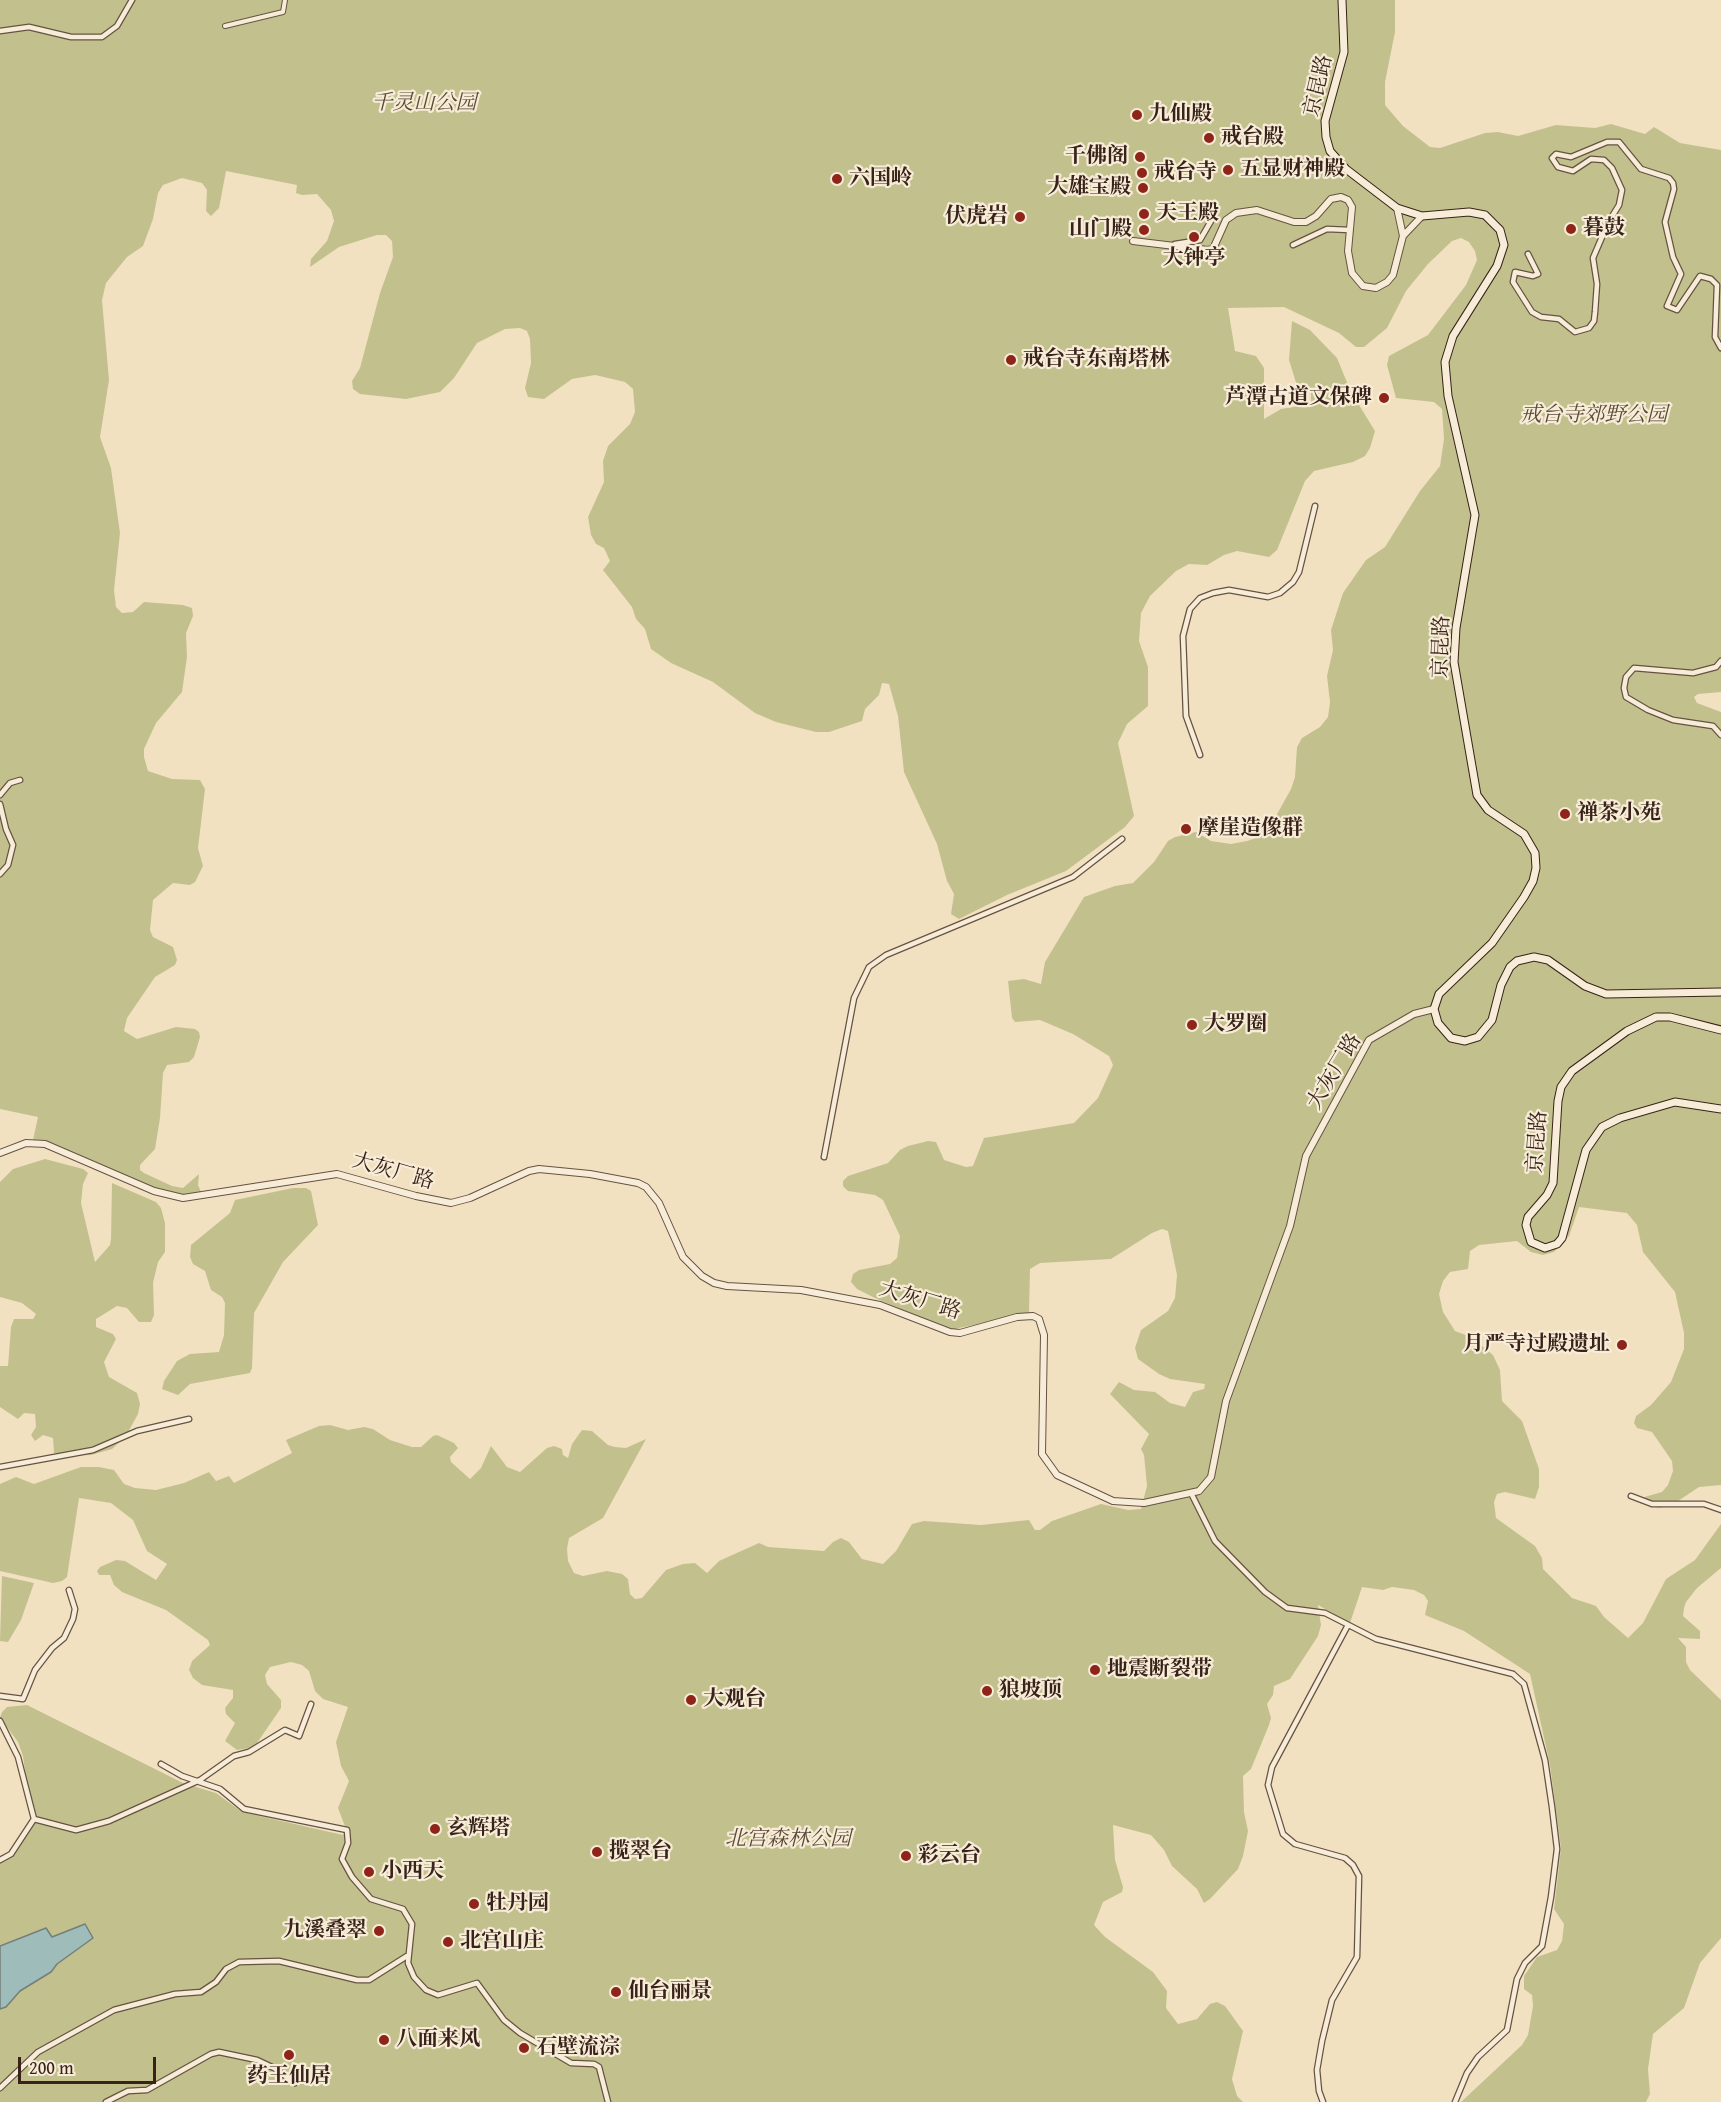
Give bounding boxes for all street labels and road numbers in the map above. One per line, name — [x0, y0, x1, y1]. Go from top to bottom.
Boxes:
street label: 京昆路 — [1300, 52, 1338, 120]
street label: 京昆路 — [1428, 615, 1456, 679]
street label: 大灰厂路 — [1303, 1030, 1367, 1114]
street label: 京昆路 — [1523, 1110, 1553, 1174]
street label: 大灰厂路 — [349, 1148, 437, 1196]
street label: 大灰厂路 — [876, 1277, 964, 1325]

